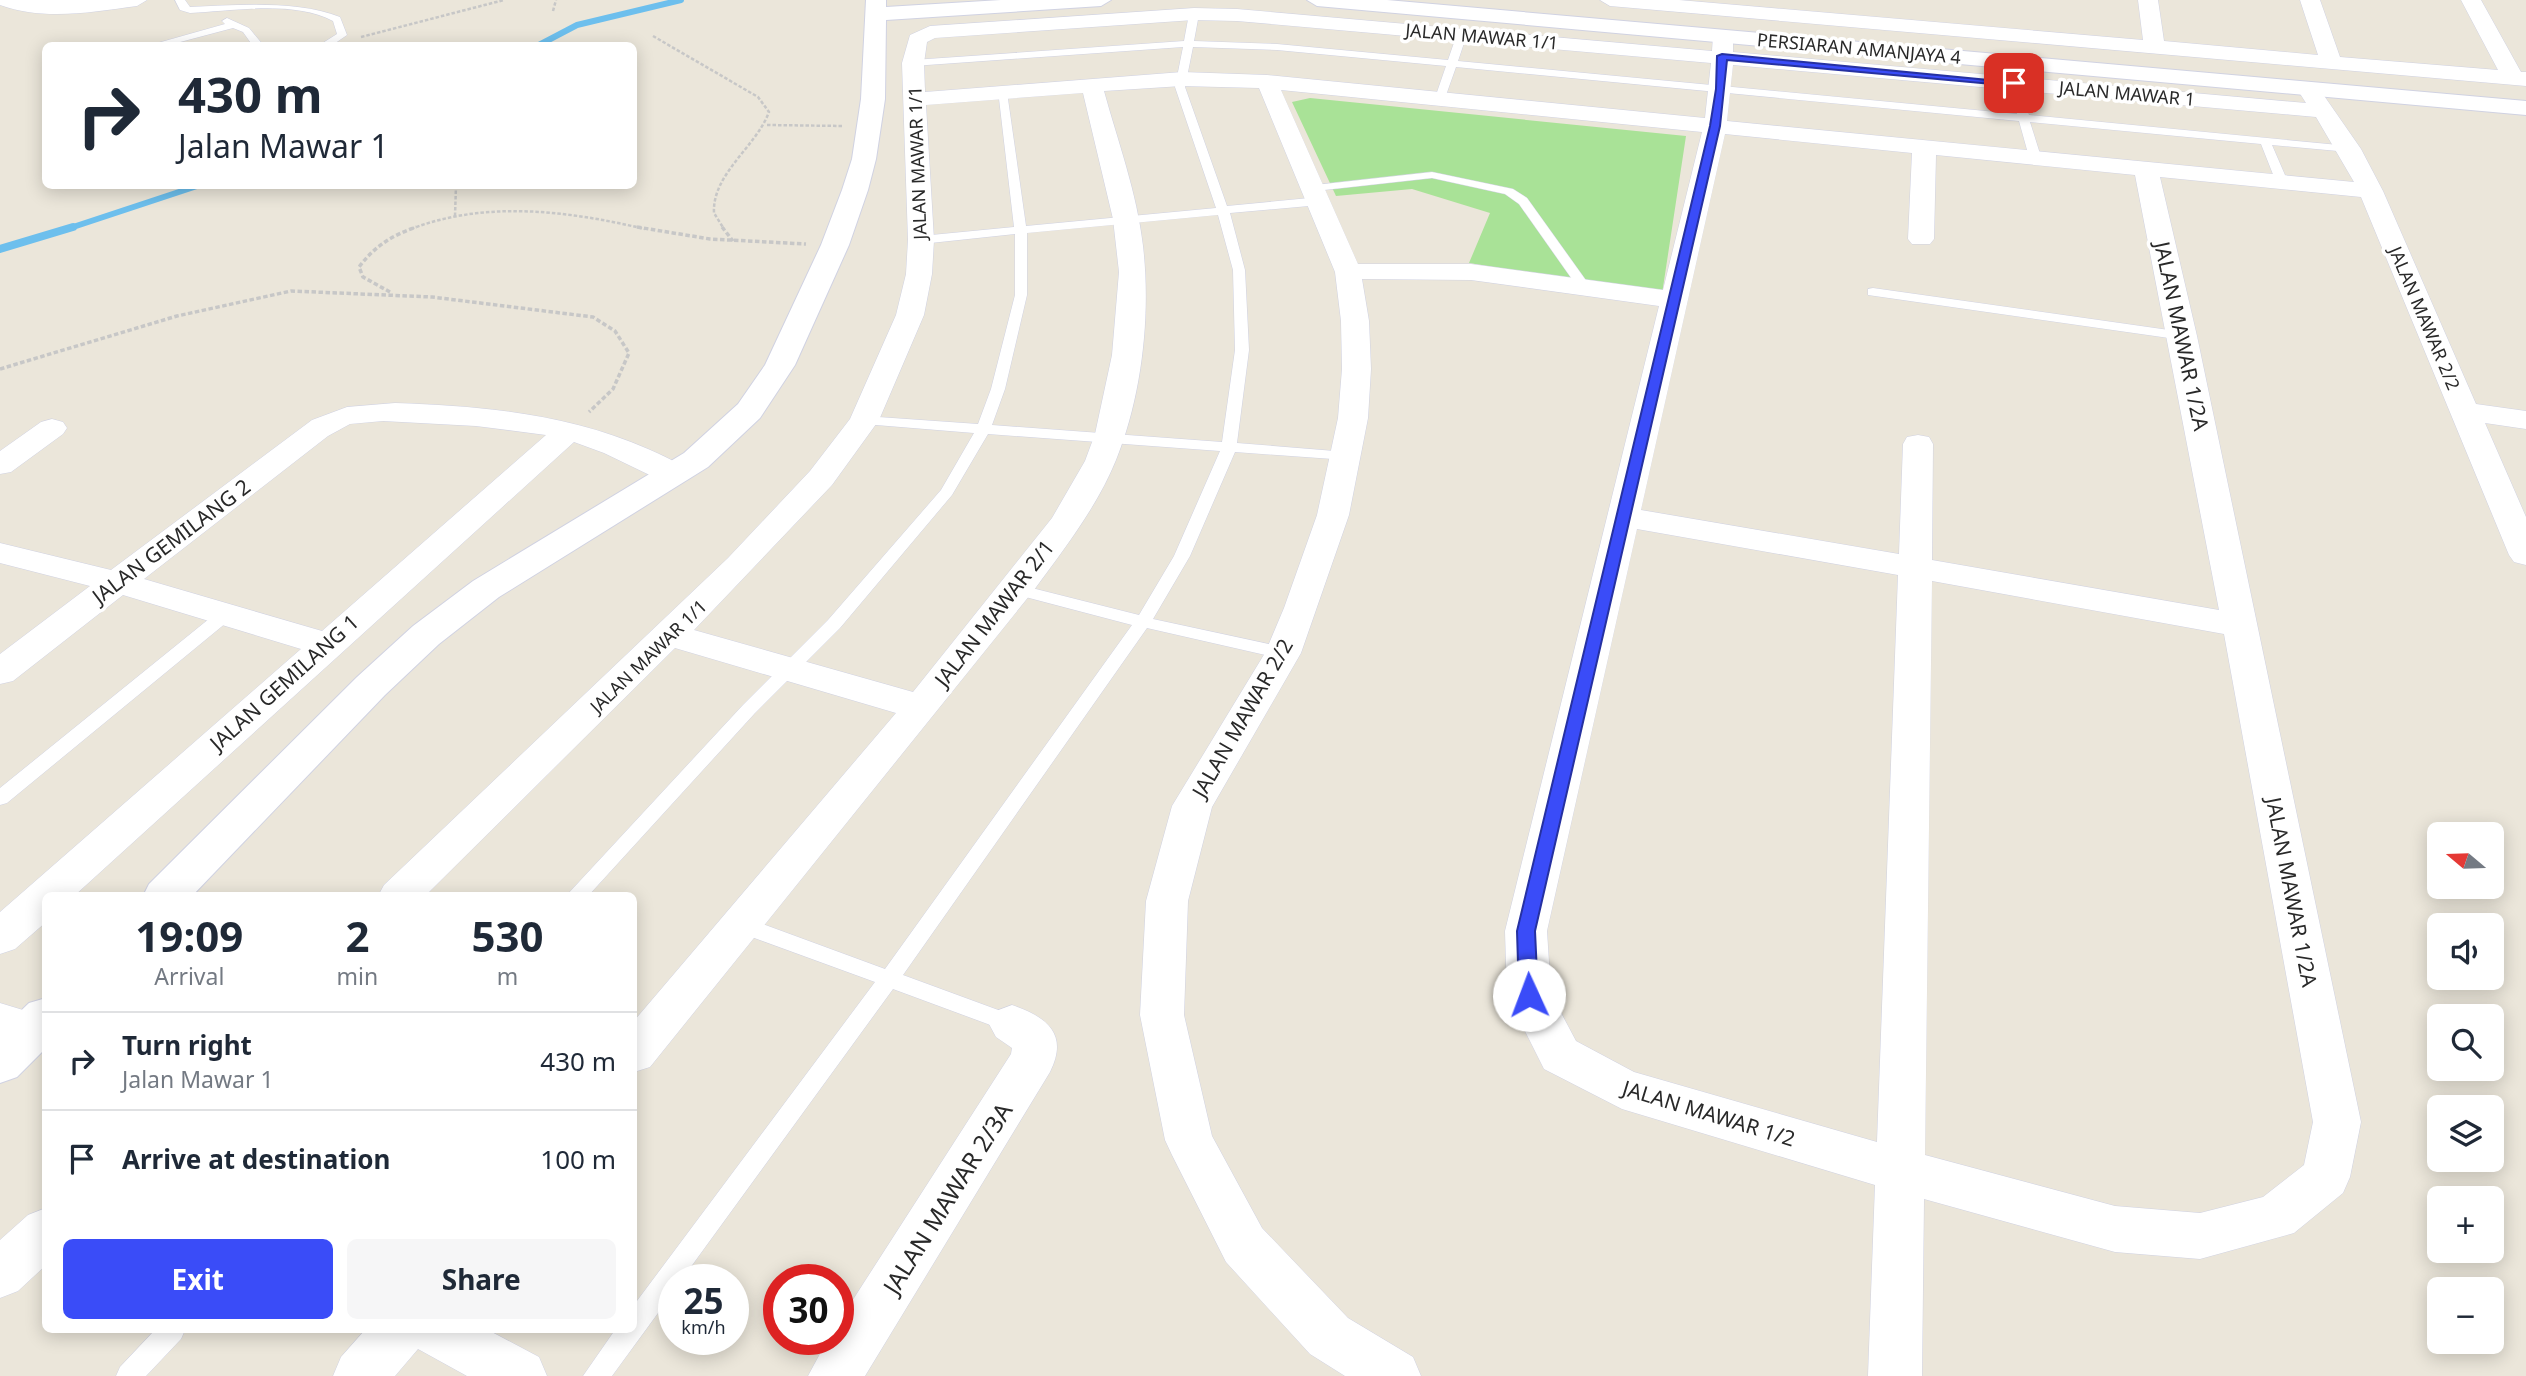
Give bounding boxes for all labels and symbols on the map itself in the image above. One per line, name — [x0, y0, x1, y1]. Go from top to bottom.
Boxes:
street label: JALAN MAWAR 1/1 — [1402, 17, 1560, 55]
street label: PERSIARAN AMANJAYA 4 — [1756, 27, 1962, 69]
pin — [1984, 53, 2044, 113]
street label: JALAN MAWAR 1 — [2056, 75, 2196, 111]
street label: JALAN MAWAR 1/1 — [902, 86, 932, 242]
street label: JALAN MAWAR 1/2A — [2148, 237, 2216, 434]
street label: JALAN MAWAR 2/2 — [2383, 241, 2466, 393]
street label: JALAN GEMILANG 2 — [85, 472, 256, 611]
street label: JALAN MAWAR 2/1 — [927, 534, 1060, 694]
street label: JALAN MAWAR 1/1 — [583, 594, 712, 719]
street label: JALAN GEMILANG 1 — [202, 608, 364, 758]
street label: JALAN MAWAR 2/2 — [1184, 633, 1299, 804]
street label: JALAN MAWAR 1/2A — [2260, 793, 2324, 990]
north arrow — [2427, 822, 2504, 900]
position arrow — [1492, 958, 1566, 1032]
street label: JALAN MAWAR 1/2 — [1617, 1073, 1799, 1153]
street label: JALAN MAWAR 2/3A — [874, 1095, 1020, 1302]
speed limit sign: 30 — [763, 1264, 854, 1355]

